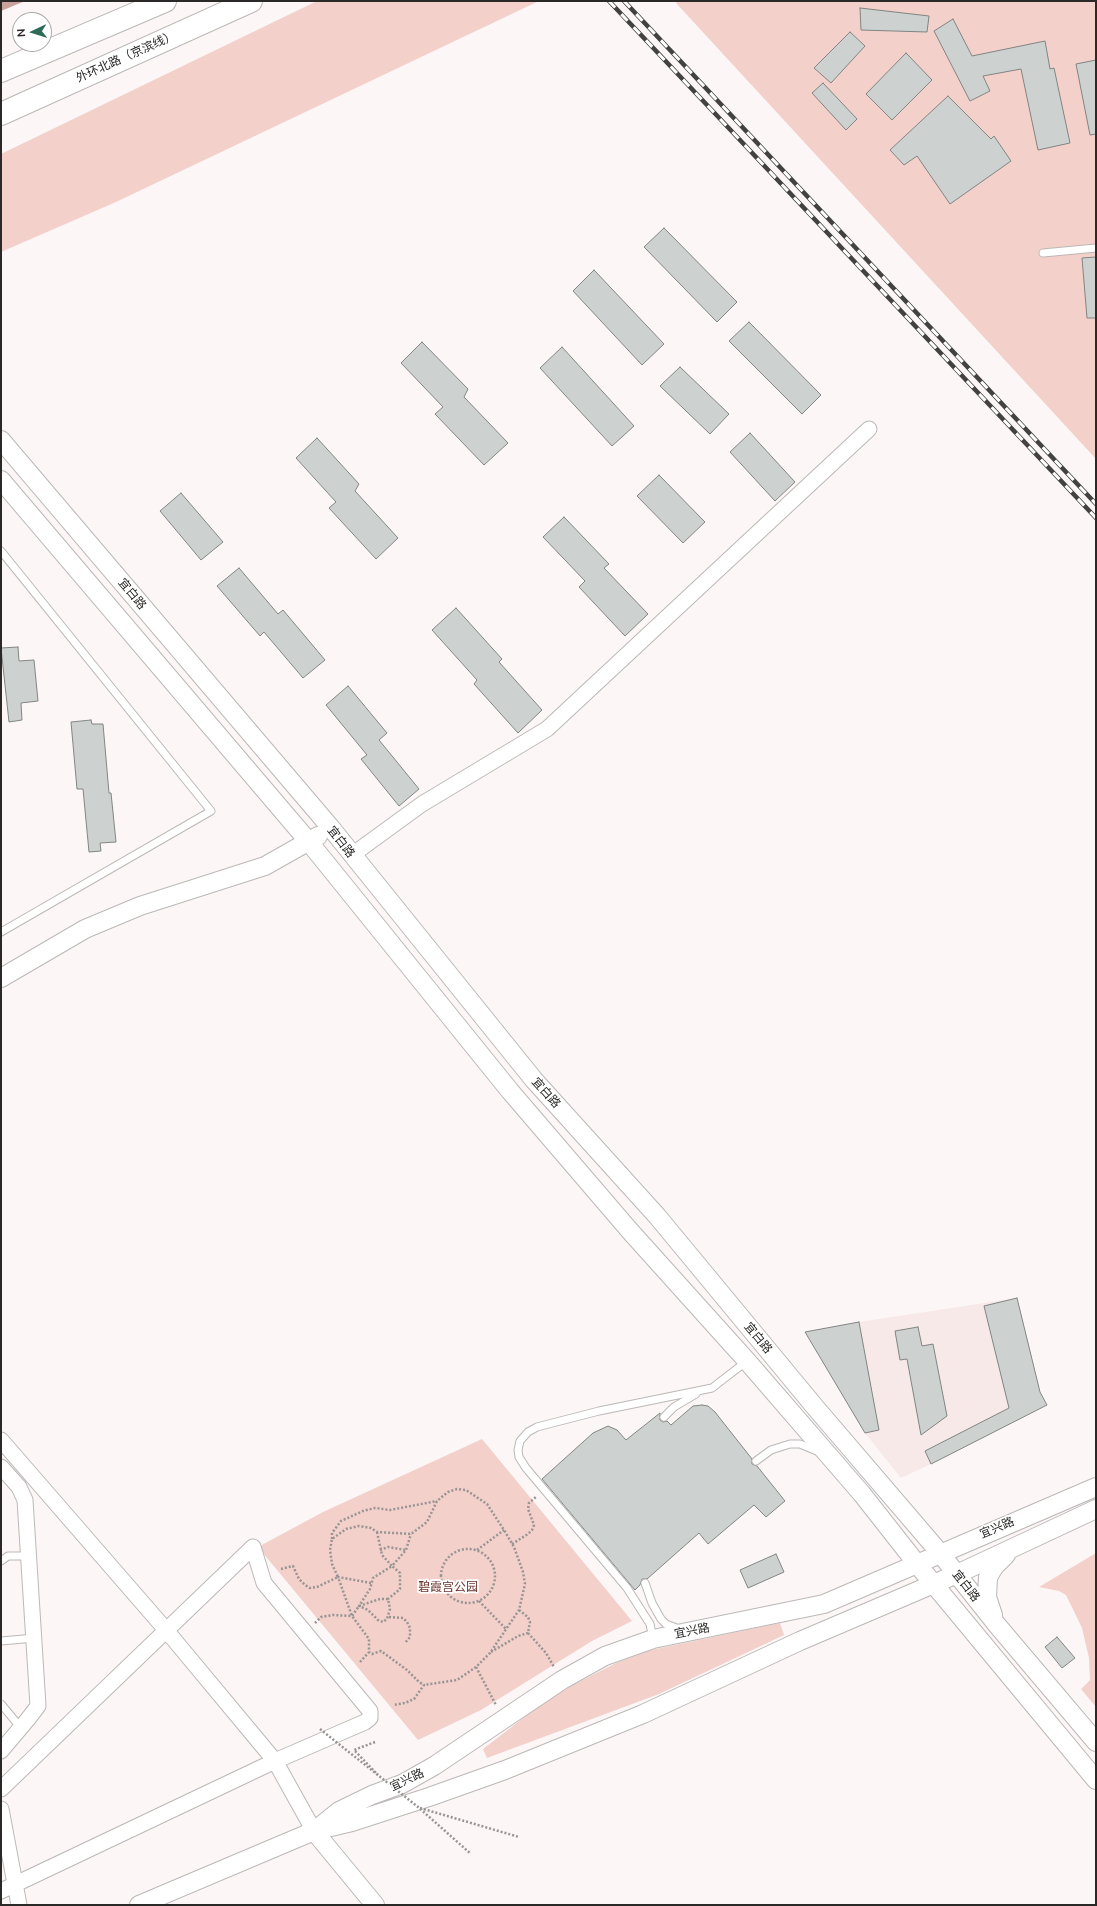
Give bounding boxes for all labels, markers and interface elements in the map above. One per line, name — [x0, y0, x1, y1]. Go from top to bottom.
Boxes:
north arrow — [12, 12, 52, 52]
text: N — [14, 28, 28, 37]
street label: 外环北路（京滨线） — [74, 28, 178, 86]
street label: 宜白路 — [115, 576, 149, 612]
street label: 宜白路 — [324, 823, 358, 861]
street label: 宜白路 — [529, 1075, 563, 1111]
street label: 宜白路 — [741, 1320, 775, 1356]
street label: 宜兴路 — [978, 1514, 1016, 1542]
street label: 宜白路 — [949, 1567, 983, 1605]
park label: 碧霞宫公园 — [418, 1580, 478, 1594]
street label: 宜兴路 — [673, 1620, 711, 1642]
street label: 宜兴路 — [388, 1766, 426, 1794]

